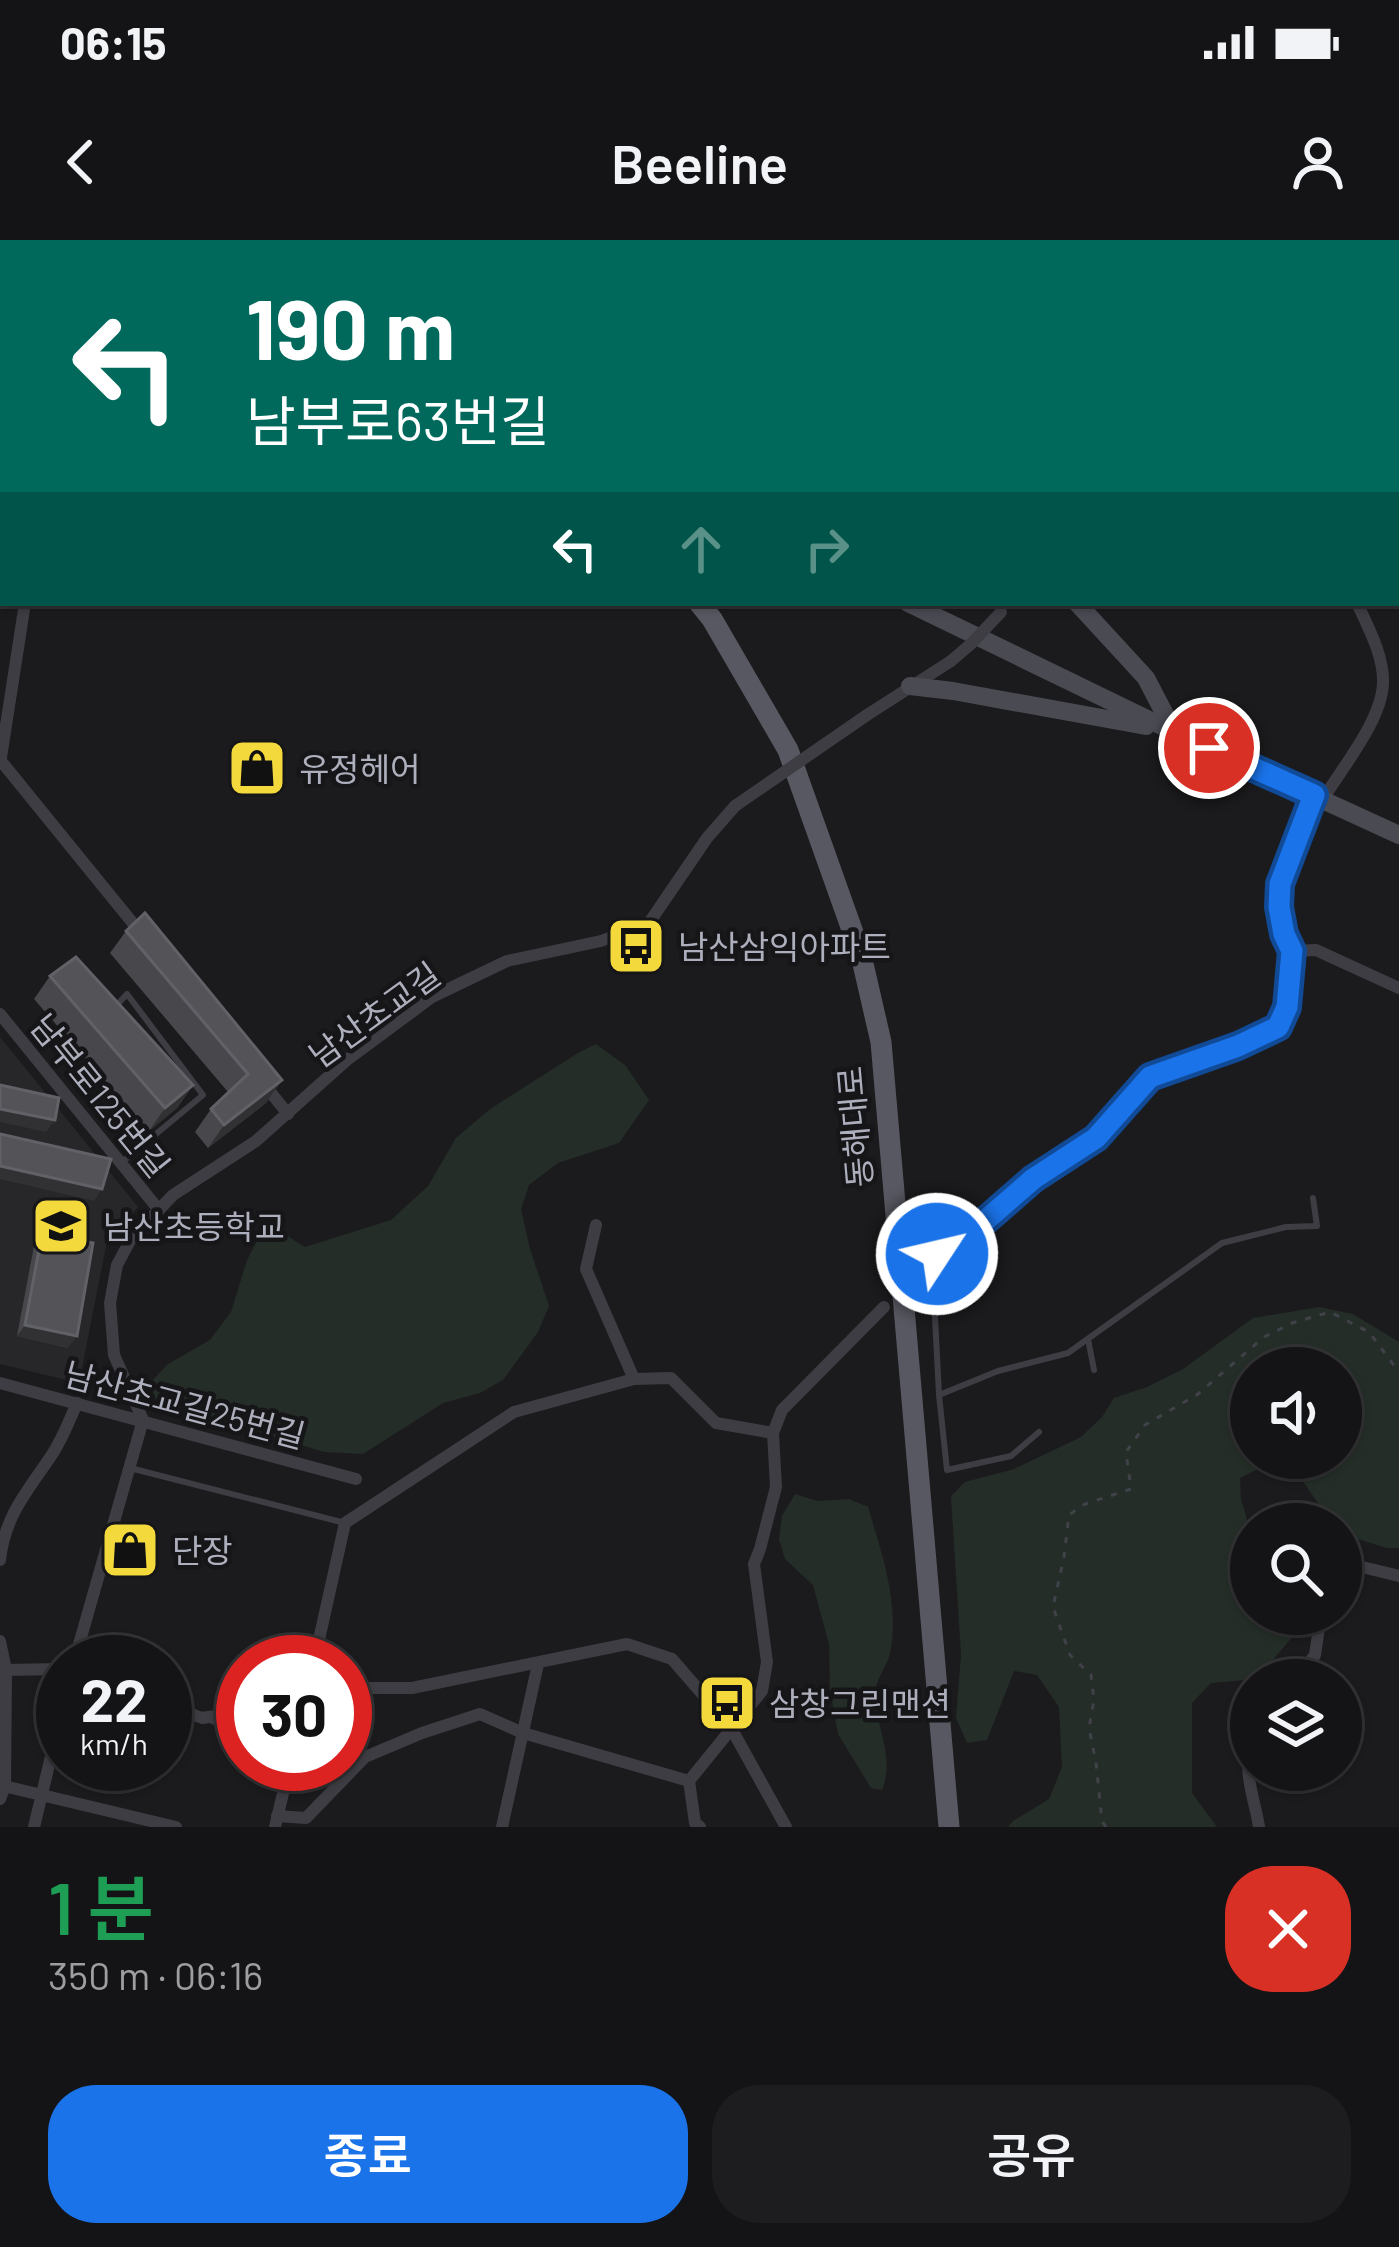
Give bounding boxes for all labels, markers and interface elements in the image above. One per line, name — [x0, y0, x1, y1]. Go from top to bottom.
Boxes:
text: 06:15 — [60, 15, 166, 69]
icon: back — [48, 129, 114, 195]
icon: person — [1285, 129, 1351, 195]
text: Beeline — [611, 130, 788, 195]
text: 190 m — [246, 276, 455, 377]
icon: left — [48, 288, 204, 444]
text: 남부로63번길 — [246, 387, 550, 452]
icon: left — [542, 516, 608, 582]
icon: ahead — [668, 516, 734, 582]
icon: right — [794, 516, 860, 582]
pin — [1158, 697, 1260, 799]
icon: arrive — [1176, 715, 1242, 781]
shop icon: 유정헤어 — [226, 737, 288, 799]
place label: 유정헤어 — [299, 748, 420, 788]
bus stop icon: 남산삼익아파트 — [605, 915, 667, 977]
place label: 남산삼익아파트 — [678, 926, 891, 966]
street label: 남산초교길 — [301, 953, 447, 1075]
street label: 남부로125번길 — [23, 1005, 179, 1185]
street label: 동해대로 — [829, 1065, 879, 1189]
position arrow — [874, 1191, 1000, 1317]
school or university icon: 남산초등학교 — [30, 1195, 92, 1257]
place label: 남산초등학교 — [103, 1206, 285, 1246]
map controls — [1230, 1347, 1362, 1791]
button: sound — [1230, 1347, 1362, 1479]
street label: 남산초교길25번길 — [60, 1353, 310, 1455]
button: search — [1230, 1503, 1362, 1635]
shop icon: 단장 — [99, 1519, 161, 1581]
place label: 단장 — [172, 1530, 233, 1570]
speed limit sign: 30 — [216, 1635, 372, 1791]
button: layers — [1230, 1659, 1362, 1791]
text: 22 — [80, 1662, 148, 1734]
bus stop icon: 삼창그린맨션 — [696, 1672, 758, 1734]
place label: 삼창그린맨션 — [769, 1683, 951, 1723]
text: km/h — [80, 1725, 148, 1761]
text: 1 분 — [48, 1863, 154, 1949]
button: close — [1225, 1866, 1351, 1992]
text: 350 m · 06:16 — [48, 1951, 263, 1998]
button: 종료 — [48, 2085, 688, 2223]
button: 공유 — [712, 2085, 1351, 2223]

